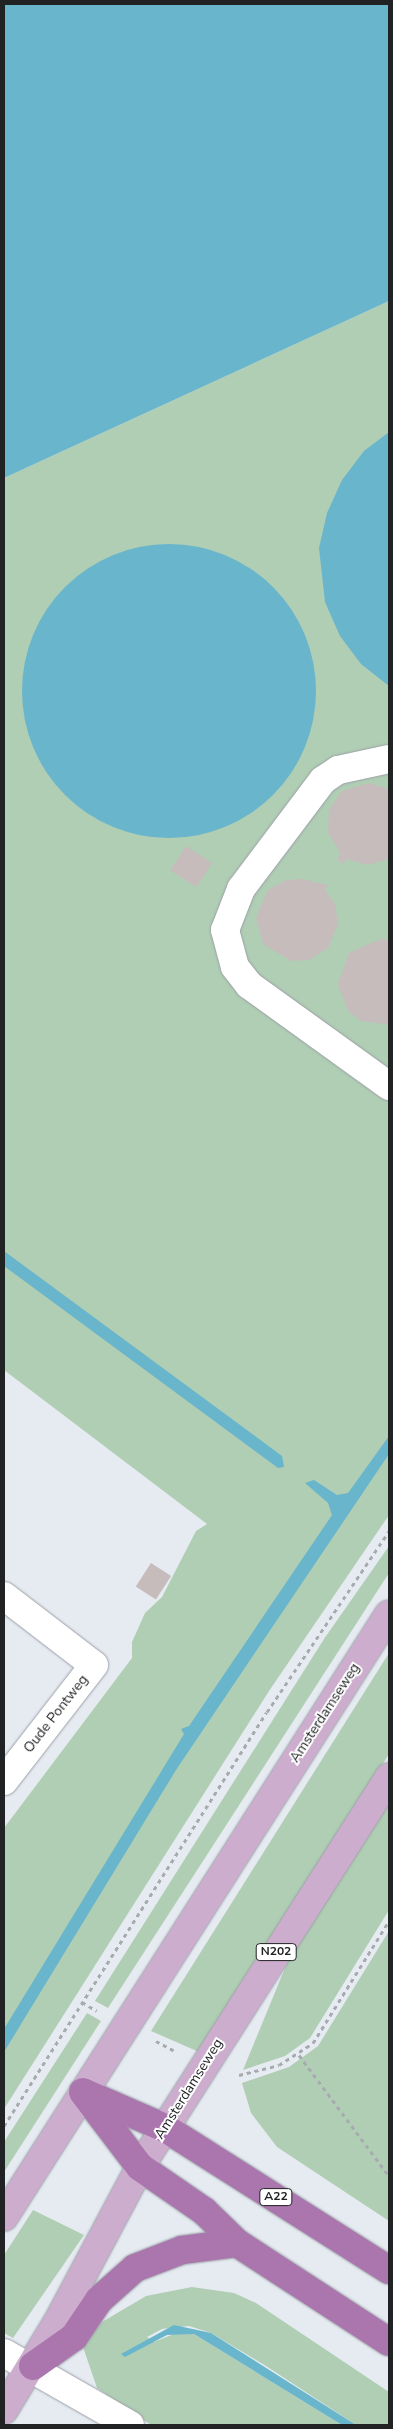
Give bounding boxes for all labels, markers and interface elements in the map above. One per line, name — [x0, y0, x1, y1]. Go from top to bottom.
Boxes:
street label: Amsterdamseweg — [287, 1660, 363, 1766]
street label: Oude Pontweg — [20, 1672, 92, 1756]
road number: N202 — [255, 1942, 297, 1961]
street label: Amsterdamseweg — [151, 2036, 227, 2142]
road number: A22 — [258, 2188, 294, 2206]

